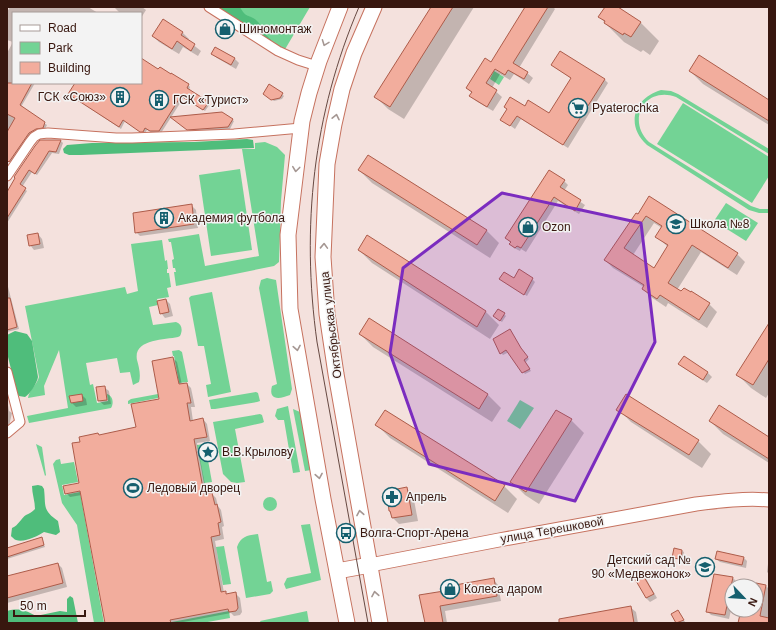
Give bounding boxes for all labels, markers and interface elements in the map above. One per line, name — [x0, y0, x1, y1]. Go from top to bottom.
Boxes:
legend — [12, 12, 142, 84]
shop icon: Шиномонтаж — [214, 18, 236, 40]
text: Road — [48, 21, 77, 35]
place label: Шиномонтаж — [239, 22, 312, 36]
one-way arrow — [322, 40, 330, 47]
text: Park — [48, 41, 74, 55]
text: Building — [48, 61, 91, 75]
building icon: ГСК «Союз» — [109, 86, 131, 108]
building icon: ГСК «Турист» — [148, 89, 170, 111]
place label: ГСК «Союз» — [38, 90, 106, 104]
place label: ГСК «Турист» — [173, 93, 249, 107]
supermarket icon: Pyaterochka — [567, 97, 589, 119]
place label: Pyaterochka — [592, 101, 659, 115]
one-way arrow — [331, 114, 339, 120]
one-way arrow — [292, 166, 301, 172]
building icon: Академия футбола — [153, 207, 175, 229]
place label: Академия футбола — [178, 211, 285, 225]
school or university icon: Школа №8 — [665, 213, 687, 235]
shop icon: Ozon — [517, 216, 539, 238]
place label: Школа №8 — [690, 217, 750, 231]
place label: Ozon — [542, 220, 571, 234]
one-way arrow — [319, 243, 328, 249]
street label: Октябрьская улица — [317, 270, 345, 379]
one-way arrow — [292, 344, 301, 351]
place icon: В.В.Крылову — [197, 441, 219, 463]
place label: В.В.Крылову — [222, 445, 293, 459]
one-way arrow — [314, 473, 323, 479]
sports icon: Ледовый дворец — [122, 477, 144, 499]
place label: Ледовый дворец — [147, 481, 240, 495]
pharmacy icon: Апрель — [381, 486, 403, 508]
place label: Апрель — [406, 490, 447, 504]
one-way arrow — [357, 510, 365, 516]
street label: улица Терешковой — [499, 514, 605, 546]
bus stop icon: Волга-Спорт-Арена — [335, 522, 357, 544]
place label: Волга-Спорт-Арена — [360, 526, 469, 540]
place label: Детский сад № 90 «Медвежонок» — [591, 553, 691, 581]
school or university icon: Детский сад № 90 «Медвежонок» — [694, 556, 716, 578]
shop icon: Колеса даром — [439, 578, 461, 600]
north arrow — [724, 578, 764, 618]
place label: Колеса даром — [464, 582, 542, 596]
one-way arrow — [371, 591, 380, 597]
scale bar — [14, 592, 85, 618]
text: N — [746, 596, 760, 608]
text: 50 m — [20, 599, 47, 613]

